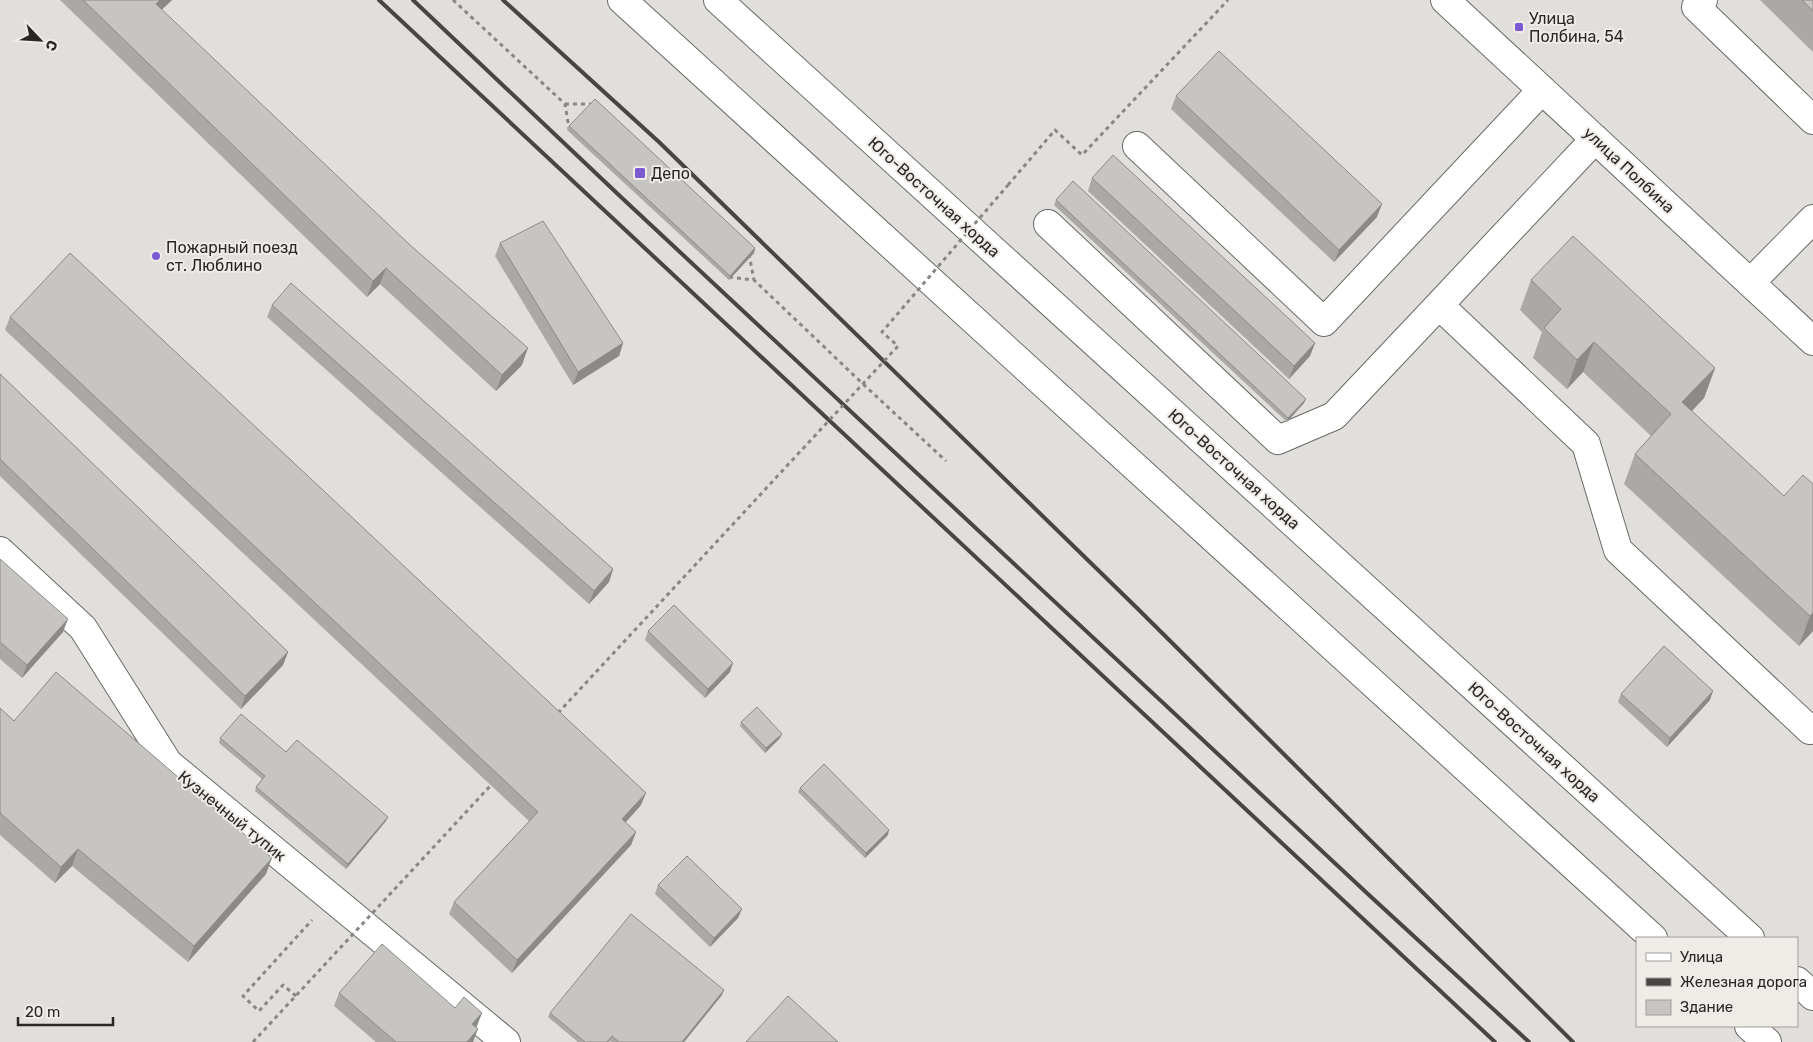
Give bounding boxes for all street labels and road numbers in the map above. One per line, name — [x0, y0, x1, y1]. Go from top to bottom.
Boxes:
street label: улица Полбина — [1580, 123, 1678, 217]
street label: Юго-Восточная хорда — [864, 133, 1004, 261]
street label: Юго-Восточная хорда — [1164, 405, 1304, 533]
street label: Юго-Восточная хорда — [1464, 678, 1604, 806]
street label: Кузнечный тупик — [174, 767, 290, 866]

